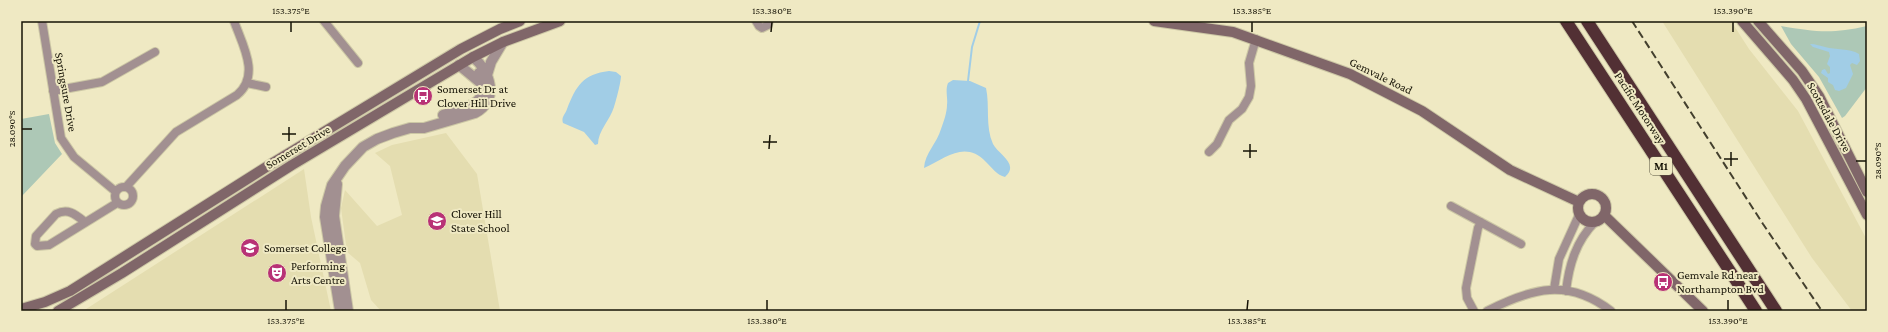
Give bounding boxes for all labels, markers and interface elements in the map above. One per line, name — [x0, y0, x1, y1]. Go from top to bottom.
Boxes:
text: 153.375°E — [272, 5, 310, 16]
text: 153.380°E — [752, 5, 792, 16]
text: 153.385°E — [1233, 5, 1272, 16]
text: 153.390°E — [1713, 5, 1753, 16]
street label: Springsure Drive — [52, 51, 80, 133]
street label: Gemvale Road — [1347, 55, 1415, 98]
street label: Pacific Motorway — [1612, 69, 1669, 147]
street label: Scottsdale Drive — [1804, 80, 1854, 154]
place label: Somerset Dr at Clover Hill Drive — [437, 82, 516, 110]
bus stop icon: Somerset Dr at Clover Hill Drive — [412, 85, 434, 107]
text: 28.090°S — [6, 110, 17, 147]
street label: Somerset Drive — [263, 122, 333, 172]
text: 28.090°S — [1872, 142, 1883, 179]
road number: M1 — [1650, 157, 1672, 175]
place label: Clover Hill State School — [451, 207, 510, 235]
school or university icon: Clover Hill State School — [426, 210, 448, 232]
school or university icon: Somerset College — [239, 237, 261, 259]
place label: Somerset College — [264, 241, 346, 255]
place label: Performing Arts Centre — [291, 259, 345, 287]
theatre icon: Performing Arts Centre — [266, 262, 288, 284]
place label: Gemvale Rd near Northampton Bvd — [1677, 268, 1764, 296]
bus stop icon: Gemvale Rd near Northampton Bvd — [1652, 271, 1674, 293]
text: 153.375°E — [267, 315, 305, 326]
text: 153.380°E — [747, 315, 787, 326]
text: 153.385°E — [1228, 315, 1267, 326]
text: 153.390°E — [1708, 315, 1748, 326]

